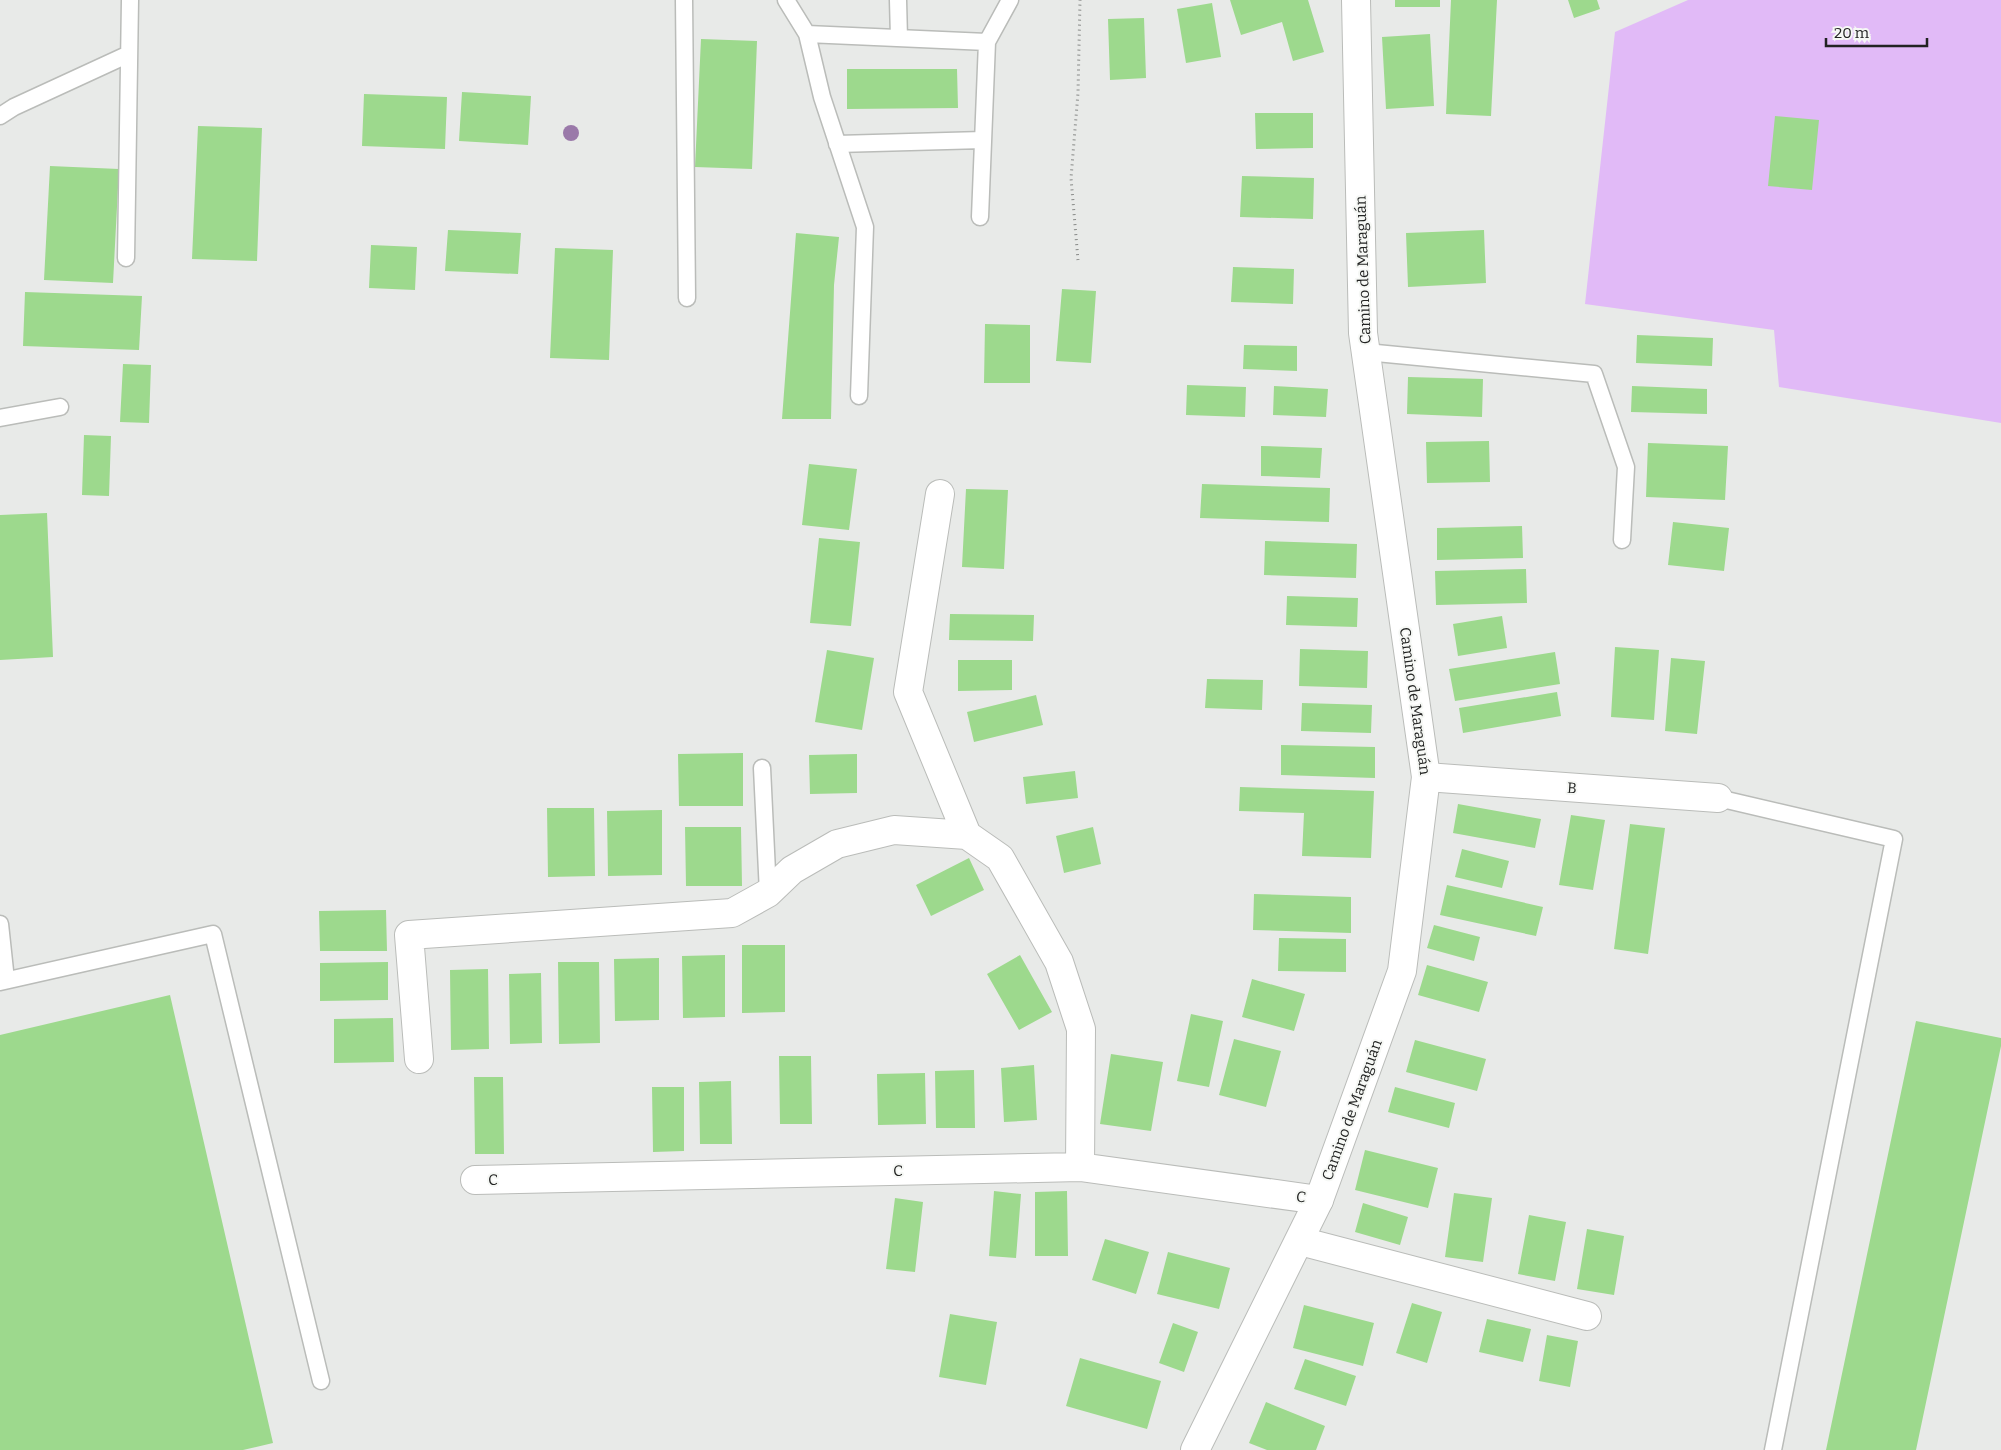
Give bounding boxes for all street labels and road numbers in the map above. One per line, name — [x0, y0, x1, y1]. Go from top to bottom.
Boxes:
street label: Camino de Maraguán — [1351, 195, 1375, 345]
street label: Camino de Maraguán — [1396, 626, 1434, 776]
street label: B — [1567, 779, 1577, 797]
street label: Camino de Maraguán — [1318, 1037, 1386, 1183]
street label: C — [893, 1162, 903, 1180]
street label: C — [488, 1171, 498, 1189]
street label: C — [1295, 1187, 1307, 1207]

